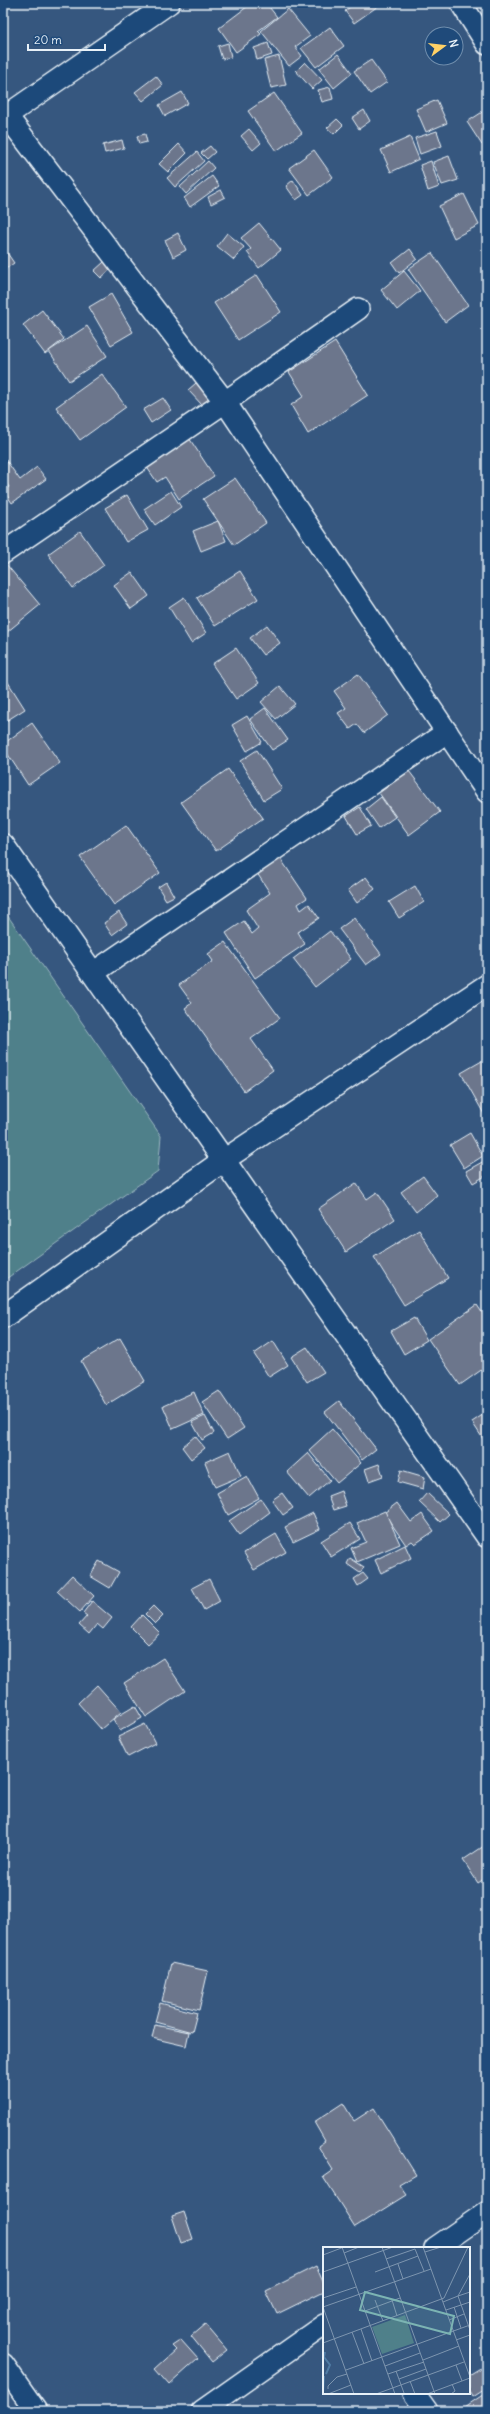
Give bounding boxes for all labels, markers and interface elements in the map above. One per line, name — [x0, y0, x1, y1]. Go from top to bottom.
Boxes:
scale bar — [28, 26, 105, 52]
north arrow — [424, 26, 464, 66]
text: 20 m — [34, 32, 62, 47]
text: N — [446, 38, 461, 49]
inset map — [323, 2247, 470, 2394]

